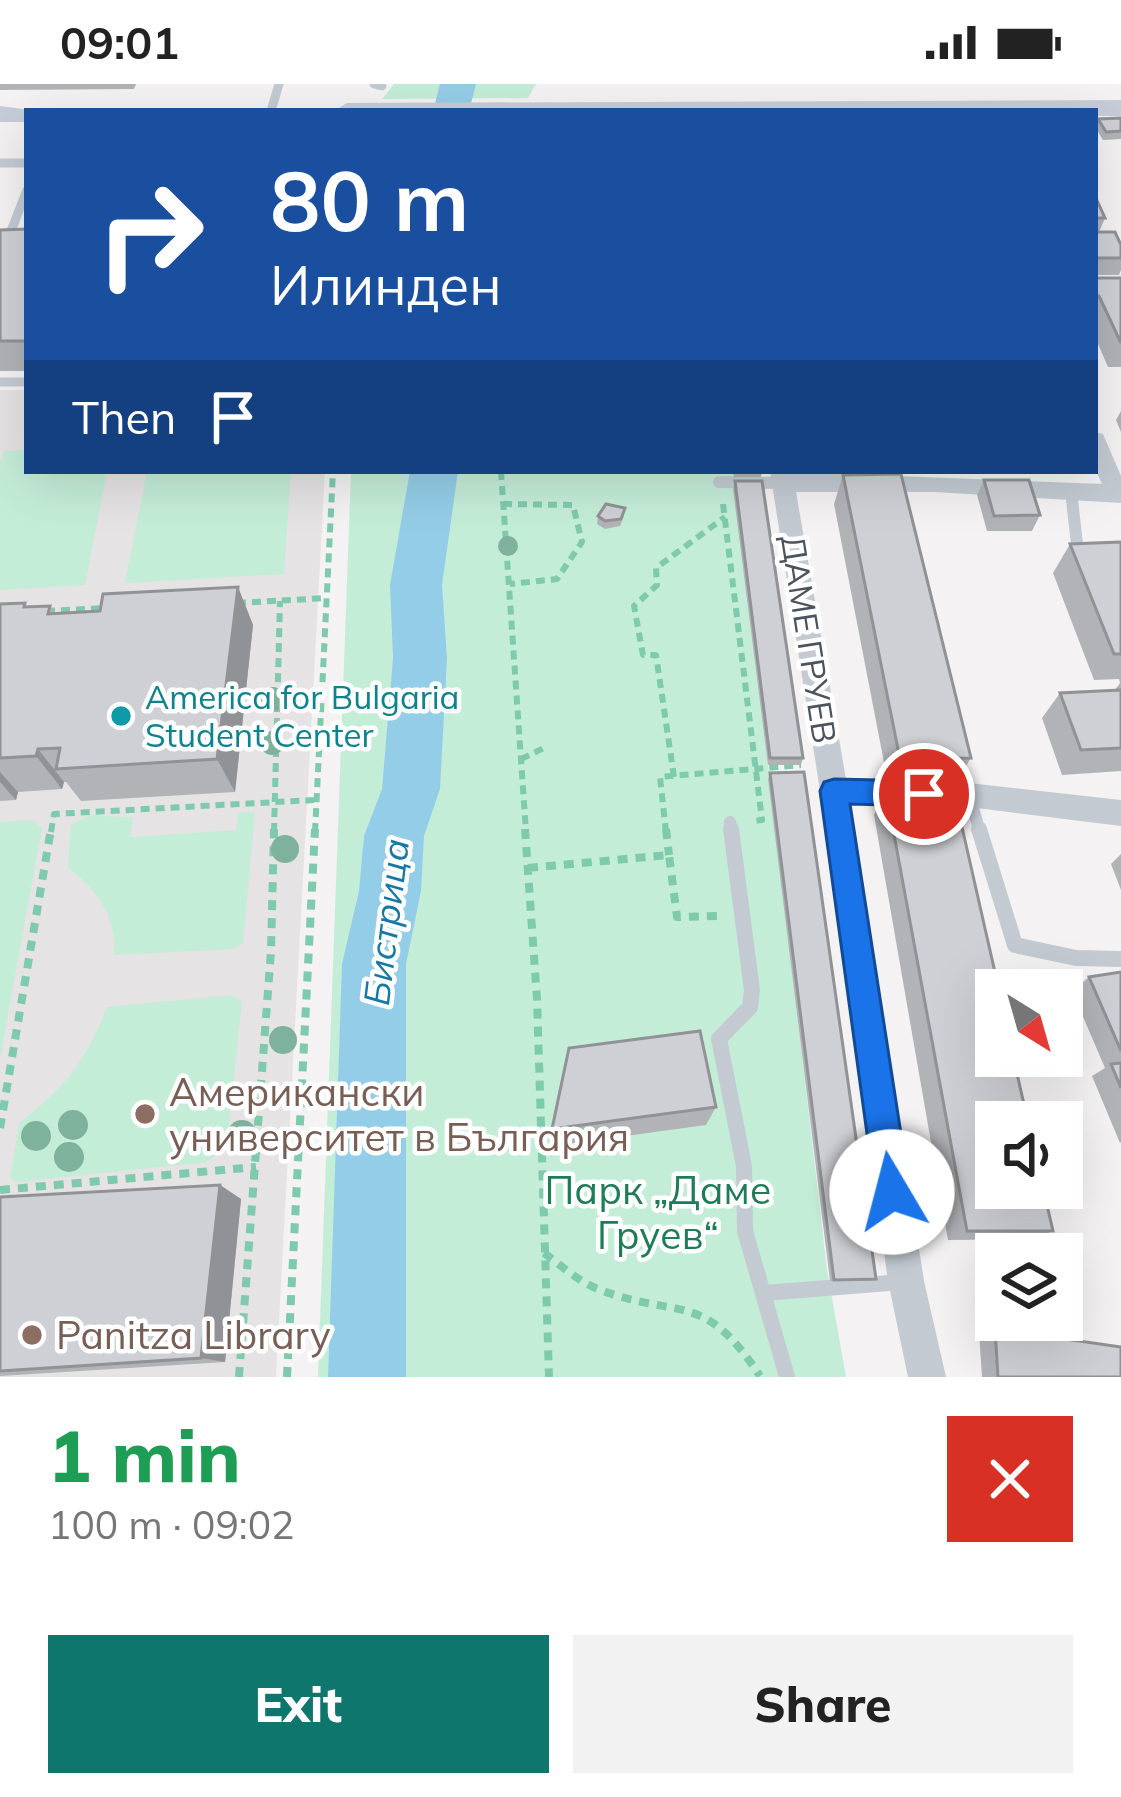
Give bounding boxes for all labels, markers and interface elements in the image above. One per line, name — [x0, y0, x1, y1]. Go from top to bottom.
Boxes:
text: 09:01 — [60, 14, 179, 70]
text: 80 m — [270, 147, 469, 252]
icon: right — [72, 156, 228, 312]
text: Илинден — [270, 251, 502, 319]
icon: arrive — [200, 384, 266, 450]
text: Then — [72, 389, 176, 445]
street label: ДАМЕ ГРУЕВ — [773, 532, 846, 746]
place label: America for Bulgaria Student Center — [145, 676, 459, 755]
marker: America for Bulgaria Student Center — [108, 703, 134, 729]
pin — [873, 743, 975, 845]
icon: arrive — [891, 761, 957, 827]
water label: Бистрица — [353, 836, 418, 1008]
north arrow — [975, 969, 1083, 1077]
map controls — [975, 969, 1083, 1341]
place label: Американски университет в България — [169, 1067, 629, 1161]
marker: Американски университет в България — [132, 1101, 158, 1127]
button: sound — [975, 1101, 1083, 1209]
position arrow — [829, 1129, 955, 1255]
park label: Парк „Даме Груев“ — [545, 1165, 771, 1259]
button: layers — [975, 1233, 1083, 1341]
place label: Panitza Library — [56, 1310, 331, 1359]
marker: Panitza Library — [19, 1322, 45, 1348]
text: 1 min — [48, 1410, 241, 1500]
button: close — [947, 1416, 1073, 1542]
text: 100 m · 09:02 — [48, 1500, 294, 1549]
button: Exit — [48, 1635, 549, 1773]
button: Share — [573, 1635, 1073, 1773]

